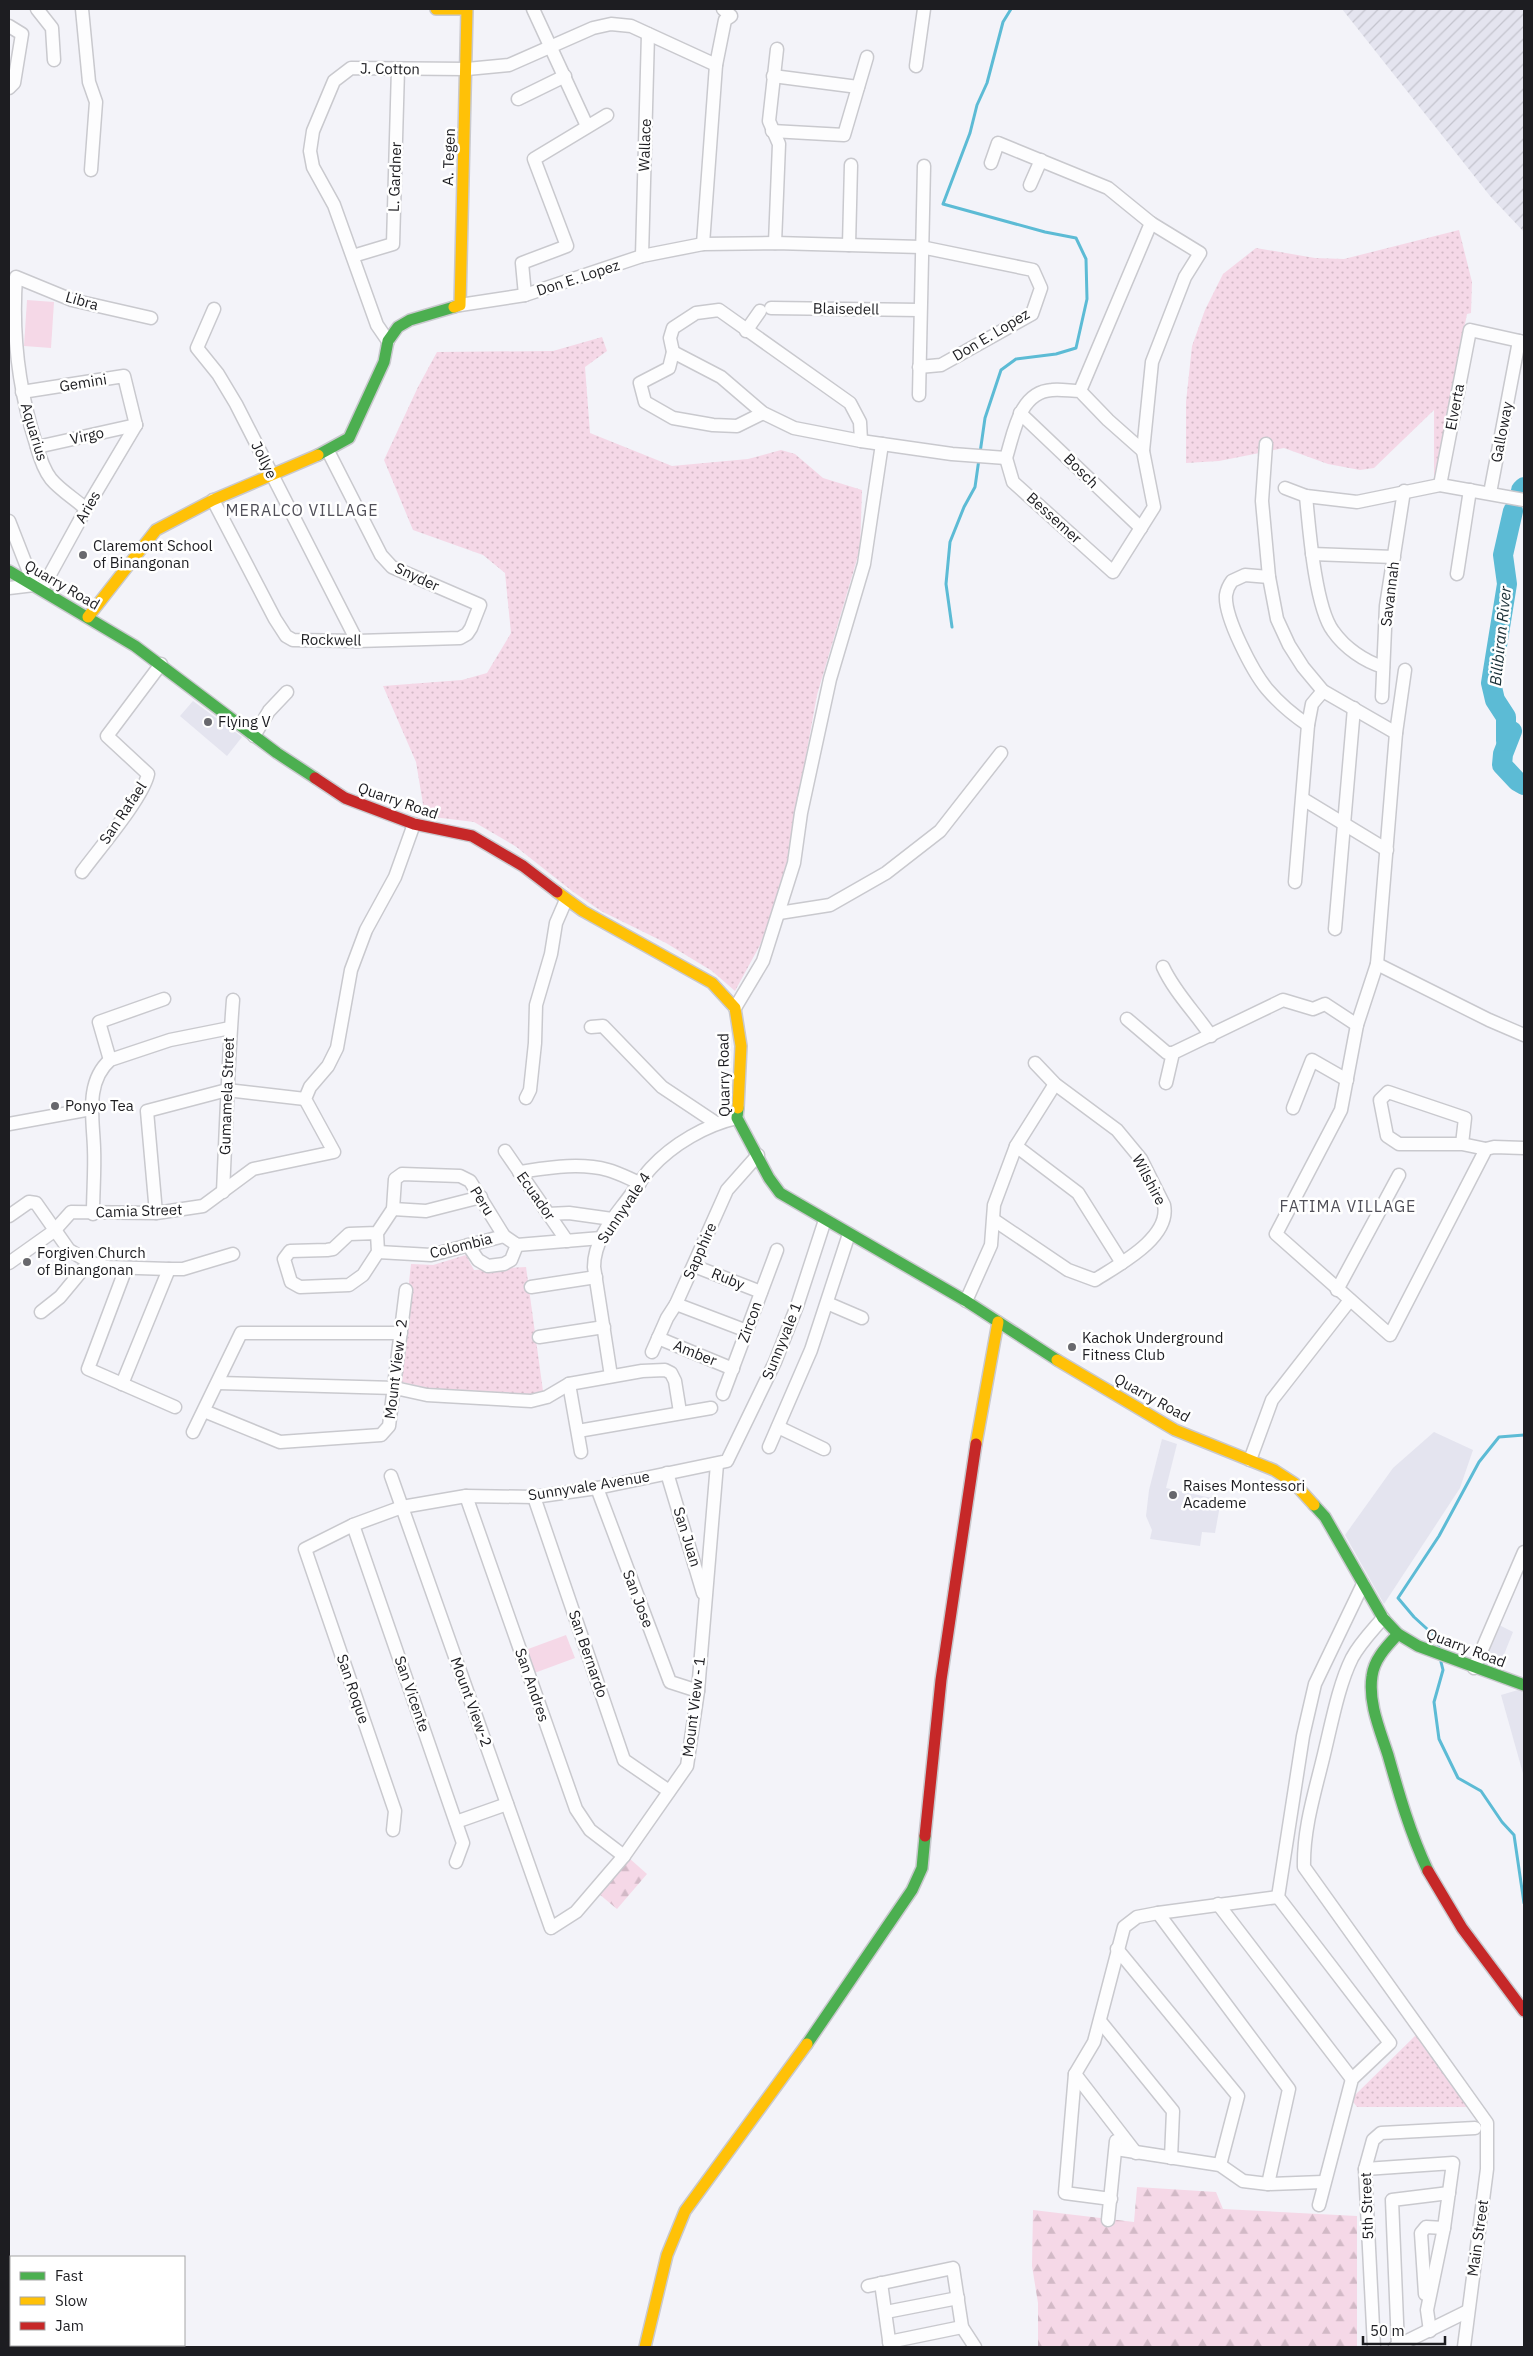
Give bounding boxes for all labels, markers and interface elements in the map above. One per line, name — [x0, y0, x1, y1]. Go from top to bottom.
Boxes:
street label: J. Cotton — [360, 58, 420, 79]
street label: Wallace — [634, 118, 655, 172]
street label: A. Tegen — [438, 128, 459, 186]
street label: L. Gardner — [384, 141, 405, 212]
street label: Don E. Lopez — [534, 255, 622, 300]
street label: Libra — [63, 287, 101, 314]
street label: Blaisedell — [813, 298, 879, 319]
street label: Don E. Lopez — [949, 304, 1033, 365]
street label: Gemini — [58, 369, 108, 396]
street label: Elverta — [1441, 382, 1468, 432]
street label: Galloway — [1486, 399, 1517, 464]
street label: Aquarius — [17, 400, 52, 463]
street label: Virgo — [68, 423, 106, 448]
street label: Jollye — [247, 438, 282, 482]
street label: Bosch — [1060, 449, 1103, 492]
street label: Aries — [71, 487, 104, 526]
street label: Bessemer — [1023, 488, 1086, 548]
district label: MERALCO VILLAGE — [225, 500, 379, 520]
place label: Claremont School of Binangonan — [93, 536, 213, 572]
marker: Claremont School of Binangonan — [77, 549, 89, 561]
street label: Quarry Road — [21, 555, 103, 614]
street label: Snyder — [392, 558, 443, 595]
street label: Savannah — [1376, 560, 1403, 628]
water label: Bilibiran River — [1485, 584, 1515, 687]
street label: Rockwell — [300, 629, 362, 650]
place label: Flying V — [218, 712, 271, 731]
marker: Flying V — [202, 716, 214, 728]
street label: San Rafael — [95, 778, 150, 848]
street label: Quarry Road — [355, 778, 441, 823]
street label: Quarry Road — [713, 1033, 734, 1117]
street label: Gumamela Street — [215, 1037, 238, 1155]
place label: Ponyo Tea — [65, 1096, 134, 1115]
marker: Ponyo Tea — [49, 1100, 61, 1112]
street label: Wilshire — [1128, 1151, 1171, 1208]
street label: Ecuador — [513, 1168, 560, 1224]
street label: Sunnyvale 4 — [593, 1169, 654, 1247]
street label: Peru — [466, 1183, 499, 1219]
district label: FATIMA VILLAGE — [1280, 1196, 1416, 1216]
street label: Camia Street — [95, 1199, 183, 1222]
street label: Sapphire — [679, 1219, 720, 1282]
street label: Colombia — [428, 1229, 494, 1262]
place label: Forgiven Church of Binangonan — [37, 1243, 146, 1279]
marker: Forgiven Church of Binangonan — [21, 1256, 33, 1268]
street label: Ruby — [709, 1263, 748, 1294]
street label: Zircon — [733, 1299, 766, 1345]
street label: Sunnyvale 1 — [757, 1299, 806, 1382]
street label: Mount View - 2 — [380, 1318, 411, 1420]
place label: Kachok Underground Fitness Club — [1082, 1328, 1223, 1364]
street label: Amber — [671, 1335, 720, 1370]
marker: Kachok Underground Fitness Club — [1066, 1341, 1078, 1353]
street label: Quarry Road — [1111, 1369, 1194, 1426]
street label: Sunnyvale Avenue — [527, 1467, 651, 1504]
place label: Raises Montessori Academe — [1183, 1476, 1305, 1512]
marker: Raises Montessori Academe — [1167, 1489, 1179, 1501]
street label: San Juan — [669, 1505, 706, 1569]
street label: San Jose — [619, 1567, 658, 1630]
street label: San Bernardo — [565, 1608, 612, 1700]
street label: Quarry Road — [1424, 1624, 1509, 1671]
street label: San Andres — [511, 1646, 554, 1724]
street label: San Roque — [333, 1652, 374, 1726]
street label: San Vicente — [391, 1653, 434, 1734]
street label: Mount View-2 — [446, 1654, 496, 1749]
street label: Mount View - 1 — [678, 1656, 709, 1758]
street label: 5th Street — [1356, 2172, 1377, 2240]
street label: Main Street — [1463, 2198, 1492, 2277]
legend — [10, 2256, 185, 2346]
text: Fast — [55, 2266, 83, 2285]
text: Slow — [55, 2291, 88, 2310]
scale bar — [1363, 2314, 1446, 2346]
text: Jam — [55, 2316, 84, 2335]
text: 50 m — [1370, 2321, 1405, 2340]

